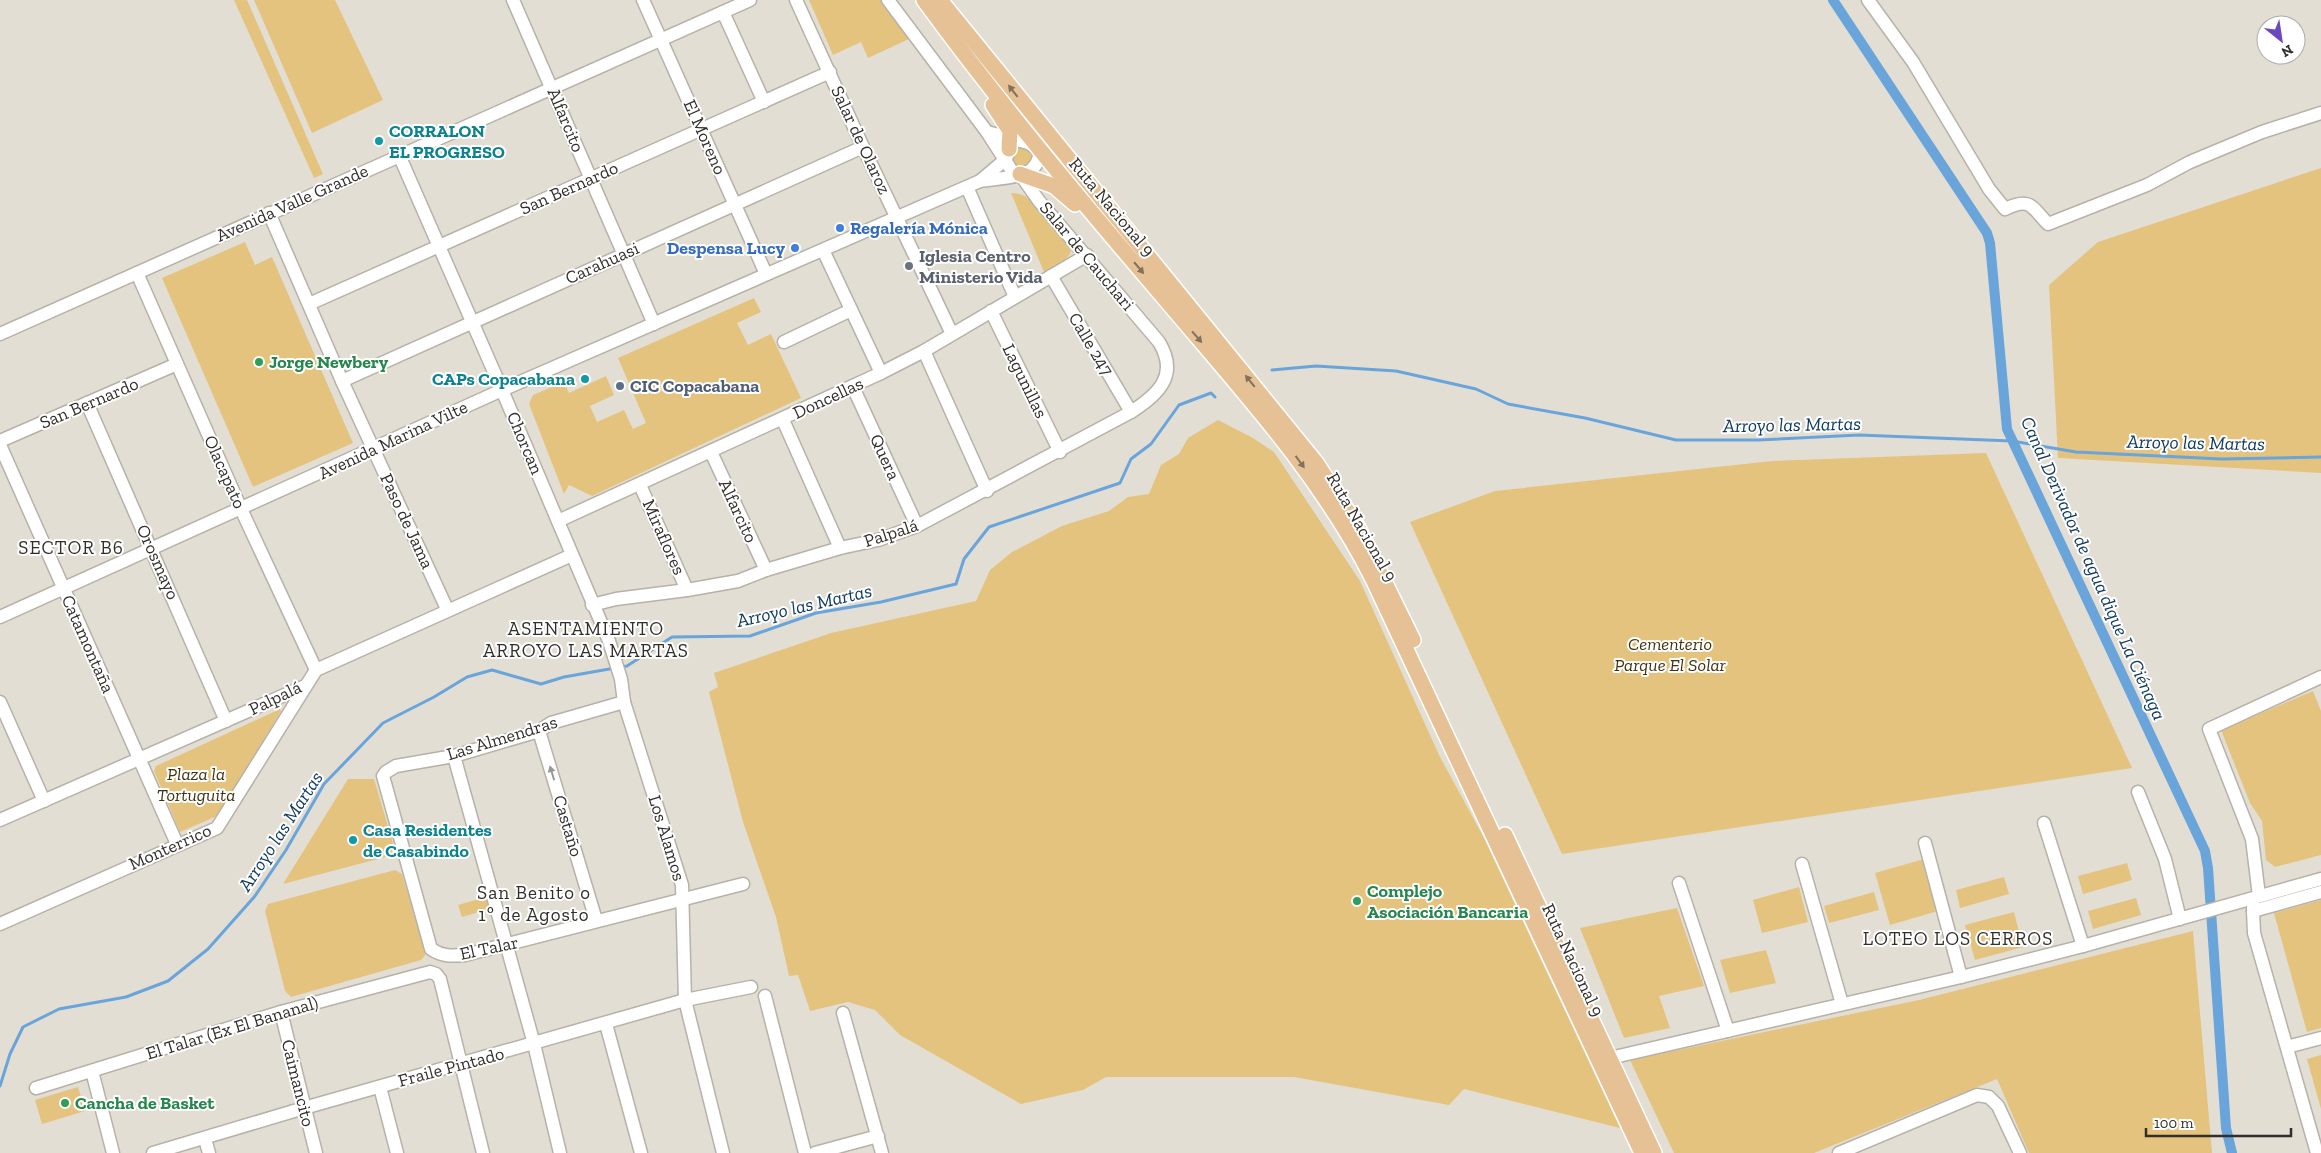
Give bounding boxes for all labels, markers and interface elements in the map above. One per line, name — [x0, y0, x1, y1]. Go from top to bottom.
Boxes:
north arrow — [2256, 15, 2306, 65]
text: N — [2278, 41, 2296, 61]
street label: Salar de Olaroz — [826, 82, 896, 198]
one-way arrow — [1008, 84, 1018, 98]
street label: Alfarcito — [543, 85, 589, 155]
street label: El Moreno — [679, 96, 731, 178]
place label: CORRALON EL PROGRESO — [389, 120, 505, 163]
marker: CORRALON EL PROGRESO — [373, 135, 385, 147]
street label: Ruta Nacional 9 — [1064, 153, 1160, 261]
street label: San Bernardo — [516, 157, 622, 219]
street label: Avenida Valle Grande — [213, 160, 371, 246]
street label: Salar de Cauchari — [1035, 197, 1139, 315]
place label: Regalería Mónica — [850, 217, 988, 239]
marker: Regalería Mónica — [834, 222, 846, 234]
street label: Carahuasi — [562, 237, 642, 289]
place label: Despensa Lucy — [667, 237, 785, 259]
marker: Despensa Lucy — [789, 242, 801, 254]
place label: Iglesia Centro Ministerio Vida — [919, 245, 1043, 288]
marker: Iglesia Centro Ministerio Vida — [903, 260, 915, 272]
one-way arrow — [1133, 262, 1144, 275]
street label: Calle 247 — [1064, 309, 1119, 380]
one-way arrow — [1191, 330, 1203, 342]
street label: Lagunillas — [998, 340, 1052, 422]
place label: Jorge Newbery — [269, 351, 389, 373]
marker: Jorge Newbery — [253, 356, 265, 368]
place label: CAPs Copacabana — [432, 368, 575, 390]
street label: San Bernardo — [36, 372, 142, 434]
street label: Doncellas — [789, 372, 867, 424]
marker: CAPs Copacabana — [579, 373, 591, 385]
place label: CIC Copacabana — [630, 375, 759, 397]
one-way arrow — [1245, 375, 1256, 388]
marker: CIC Copacabana — [614, 380, 626, 392]
street label: Avenida Marina Vilte — [315, 396, 471, 484]
street label: Chorcan — [502, 408, 548, 478]
water label: Arroyo las Martas — [1722, 412, 1861, 437]
water label: Canal Derivador de agua dique La Ciénaga — [2016, 413, 2171, 723]
water label: Arroyo las Martas — [2126, 430, 2265, 455]
street label: Quera — [865, 431, 905, 484]
street label: Olacapato — [199, 432, 251, 512]
one-way arrow — [1295, 455, 1305, 469]
street label: Ruta Nacional 9 — [1322, 469, 1402, 585]
street label: Paso de Jama — [375, 470, 439, 573]
street label: Alfarcito — [714, 476, 762, 546]
street label: Miraflores — [638, 496, 690, 578]
street label: Palpalá — [861, 514, 921, 552]
street label: Orosmayo — [132, 521, 184, 603]
district label: SECTOR B6 — [18, 536, 124, 559]
water label: Arroyo las Martas — [733, 579, 874, 632]
street label: Catamontaña — [57, 591, 120, 697]
district label: ASENTAMIENTO ARROYO LAS MARTAS — [483, 617, 689, 662]
park label: Cementerio Parque El Solar — [1614, 633, 1727, 676]
street label: Palpalá — [245, 676, 305, 720]
street label: Las Almendras — [444, 711, 560, 765]
park label: Plaza la Tortuguita — [157, 763, 235, 806]
one-way arrow — [547, 766, 555, 781]
water label: Arroyo las Martas — [233, 767, 328, 896]
street label: Castaño — [548, 793, 588, 859]
street label: Los Alamos — [644, 793, 690, 884]
street label: Monterrico — [125, 819, 215, 875]
place label: Casa Residentes de Casabindo — [363, 819, 492, 862]
marker: Casa Residentes de Casabindo — [347, 834, 359, 846]
place label: Complejo Asociación Bancaria — [1367, 880, 1528, 923]
district label: San Benito o 1º de Agosto — [477, 881, 591, 926]
marker: Complejo Asociación Bancaria — [1351, 895, 1363, 907]
street label: Ruta Nacional 9 — [1537, 900, 1609, 1020]
district label: LOTEO LOS CERROS — [1863, 927, 2053, 950]
street label: El Talar — [458, 931, 520, 965]
street label: El Talar (Ex El Bananal) — [143, 991, 321, 1065]
street label: Caimancito — [277, 1037, 319, 1129]
street label: Fraile Pintado — [396, 1042, 506, 1092]
place label: Cancha de Basket — [75, 1092, 215, 1114]
marker: Cancha de Basket — [59, 1097, 71, 1109]
scale bar — [2146, 1106, 2291, 1138]
text: 100 m — [2154, 1114, 2193, 1132]

